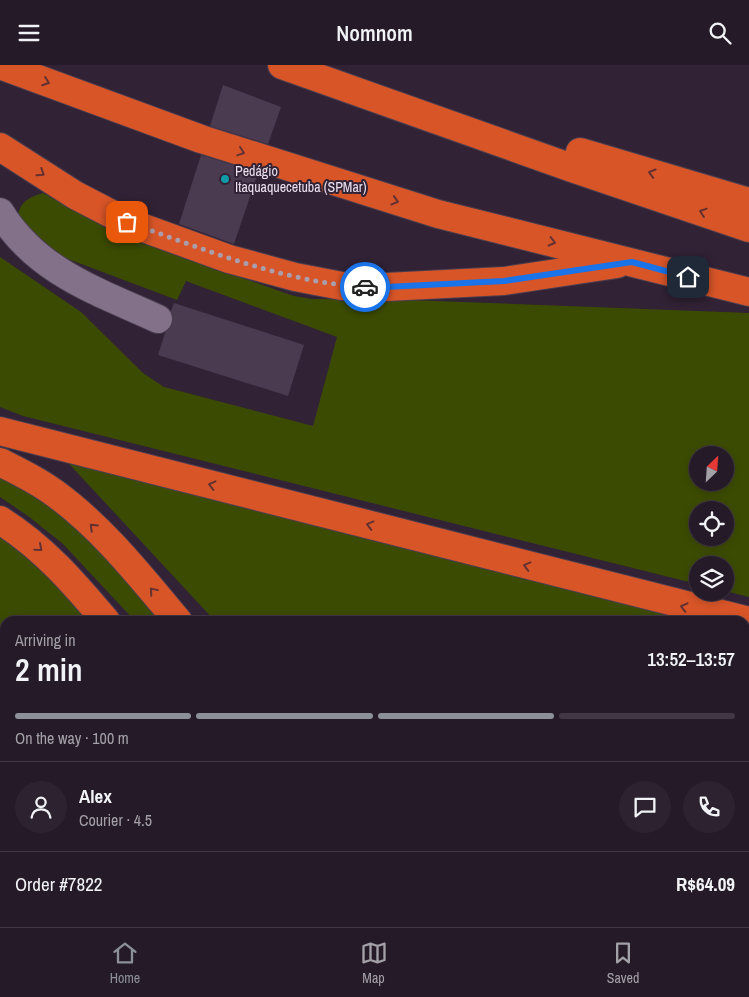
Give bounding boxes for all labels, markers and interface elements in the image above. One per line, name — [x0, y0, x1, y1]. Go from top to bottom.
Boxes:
text: Nomnom — [336, 18, 413, 48]
icon: menu — [15, 19, 43, 47]
icon: search — [706, 19, 734, 47]
one-way arrow — [41, 76, 50, 86]
one-way arrow — [236, 146, 245, 156]
place label: Pedágio Itaquaquecetuba (SPMar) — [235, 162, 367, 196]
one-way arrow — [36, 167, 45, 176]
one-way arrow — [648, 169, 656, 179]
marker: Pedágio Itaquaquecetuba (SPMar) — [219, 173, 231, 185]
one-way arrow — [390, 195, 398, 205]
pin — [106, 201, 148, 243]
icon: bag — [113, 208, 141, 236]
one-way arrow — [699, 208, 707, 218]
one-way arrow — [547, 237, 555, 247]
pin — [667, 256, 709, 298]
courier — [340, 262, 390, 312]
icon: home — [674, 263, 702, 291]
icon: car — [351, 273, 379, 301]
north arrow — [689, 446, 734, 491]
map controls — [689, 446, 734, 601]
one-way arrow — [208, 480, 217, 491]
button: locate — [689, 501, 734, 546]
one-way arrow — [365, 520, 374, 531]
one-way arrow — [90, 524, 99, 533]
one-way arrow — [34, 543, 43, 552]
button: layers — [689, 556, 734, 601]
one-way arrow — [523, 561, 532, 572]
one-way arrow — [150, 588, 159, 597]
one-way arrow — [681, 602, 689, 612]
text: Arriving in — [15, 629, 76, 651]
text: 13:52–13:57 — [647, 646, 735, 672]
text: 2 min — [15, 648, 83, 691]
text: On the way · 100 m — [15, 727, 129, 749]
button: person — [15, 781, 67, 833]
button: chat — [619, 781, 671, 833]
button: phone — [683, 781, 735, 833]
text: Alex — [79, 783, 112, 809]
text: Courier · 4.5 — [79, 809, 152, 831]
text: Order #7822 — [15, 871, 102, 897]
text: R$64.09 — [676, 871, 735, 897]
tab: Home — [110, 939, 140, 987]
tab: Map — [360, 939, 388, 987]
tab: Saved — [607, 939, 639, 987]

